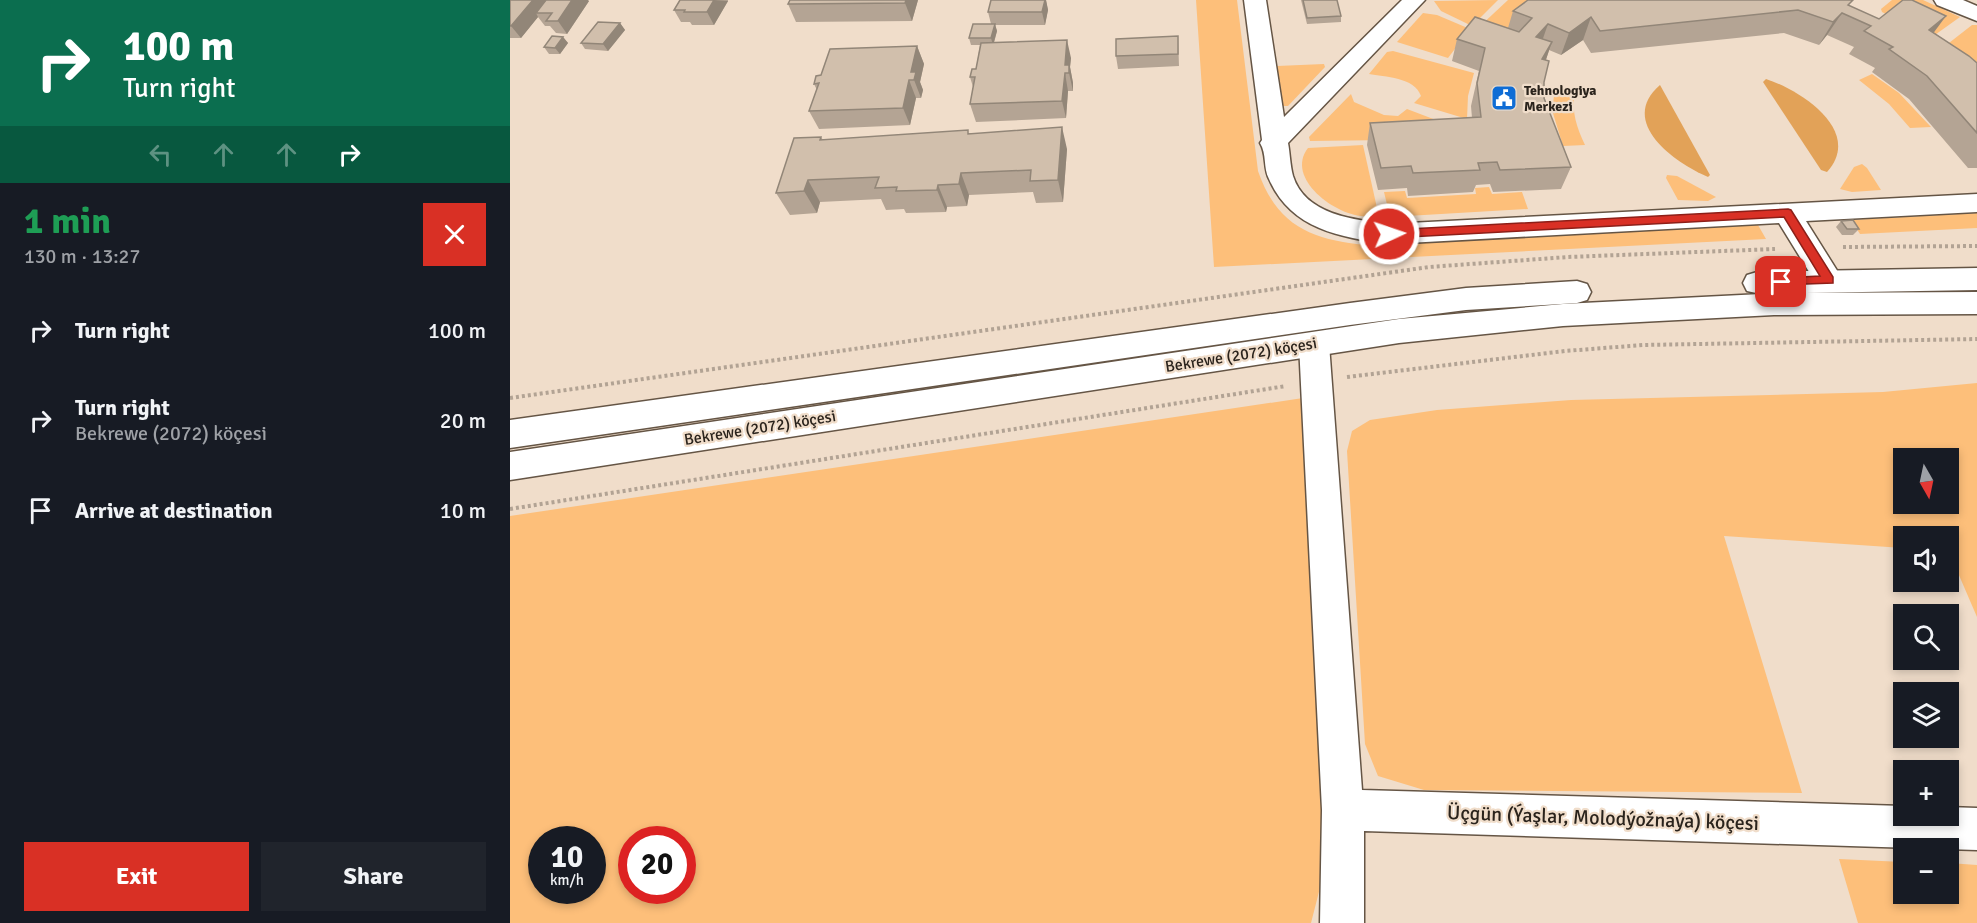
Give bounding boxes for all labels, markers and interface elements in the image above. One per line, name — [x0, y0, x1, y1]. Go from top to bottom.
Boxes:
text: 100 m — [123, 21, 234, 72]
icon: right — [24, 24, 102, 102]
text: Turn right — [123, 72, 236, 105]
place label: Tehnologiya Merkezi — [1524, 82, 1597, 115]
public building icon: Tehnologiya Merkezi — [1489, 83, 1519, 113]
icon: left — [144, 138, 177, 171]
icon: ahead — [207, 138, 240, 171]
icon: ahead — [270, 138, 303, 171]
icon: right — [333, 138, 366, 171]
text: 1 min — [24, 199, 111, 244]
position arrow — [1357, 202, 1421, 266]
button: close — [423, 203, 486, 266]
text: 130 m · 13:27 — [24, 244, 140, 269]
pin — [1755, 256, 1806, 307]
icon: arrive — [1764, 265, 1797, 298]
icon: right — [24, 314, 57, 347]
text: Turn right — [75, 317, 170, 344]
text: 100 m — [428, 317, 486, 344]
street label: Bekrewe (2072) köçesi — [1164, 333, 1318, 377]
text: Turn right — [75, 394, 170, 421]
icon: right — [24, 404, 57, 437]
street label: Bekrewe (2072) köçesi — [683, 406, 837, 450]
text: 20 m — [440, 407, 486, 434]
text: Bekrewe (2072) köçesi — [75, 421, 267, 446]
north arrow — [1893, 448, 1959, 514]
map controls — [1893, 448, 1959, 904]
icon: arrive — [24, 494, 57, 527]
text: Arrive at destination — [75, 497, 272, 524]
text: 10 m — [440, 497, 486, 524]
button: sound — [1893, 526, 1959, 592]
button: search — [1893, 604, 1959, 670]
button: layers — [1893, 682, 1959, 748]
button: + — [1893, 760, 1959, 826]
street label: Üçgün (Ýaşlar, Molodýožnaýa) köçesi — [1447, 800, 1759, 836]
speed limit sign: 20 — [618, 826, 696, 904]
button: − — [1893, 838, 1959, 904]
text: 10 — [551, 839, 583, 876]
button: Exit — [24, 842, 249, 911]
button: Share — [261, 842, 486, 911]
text: km/h — [550, 871, 584, 889]

